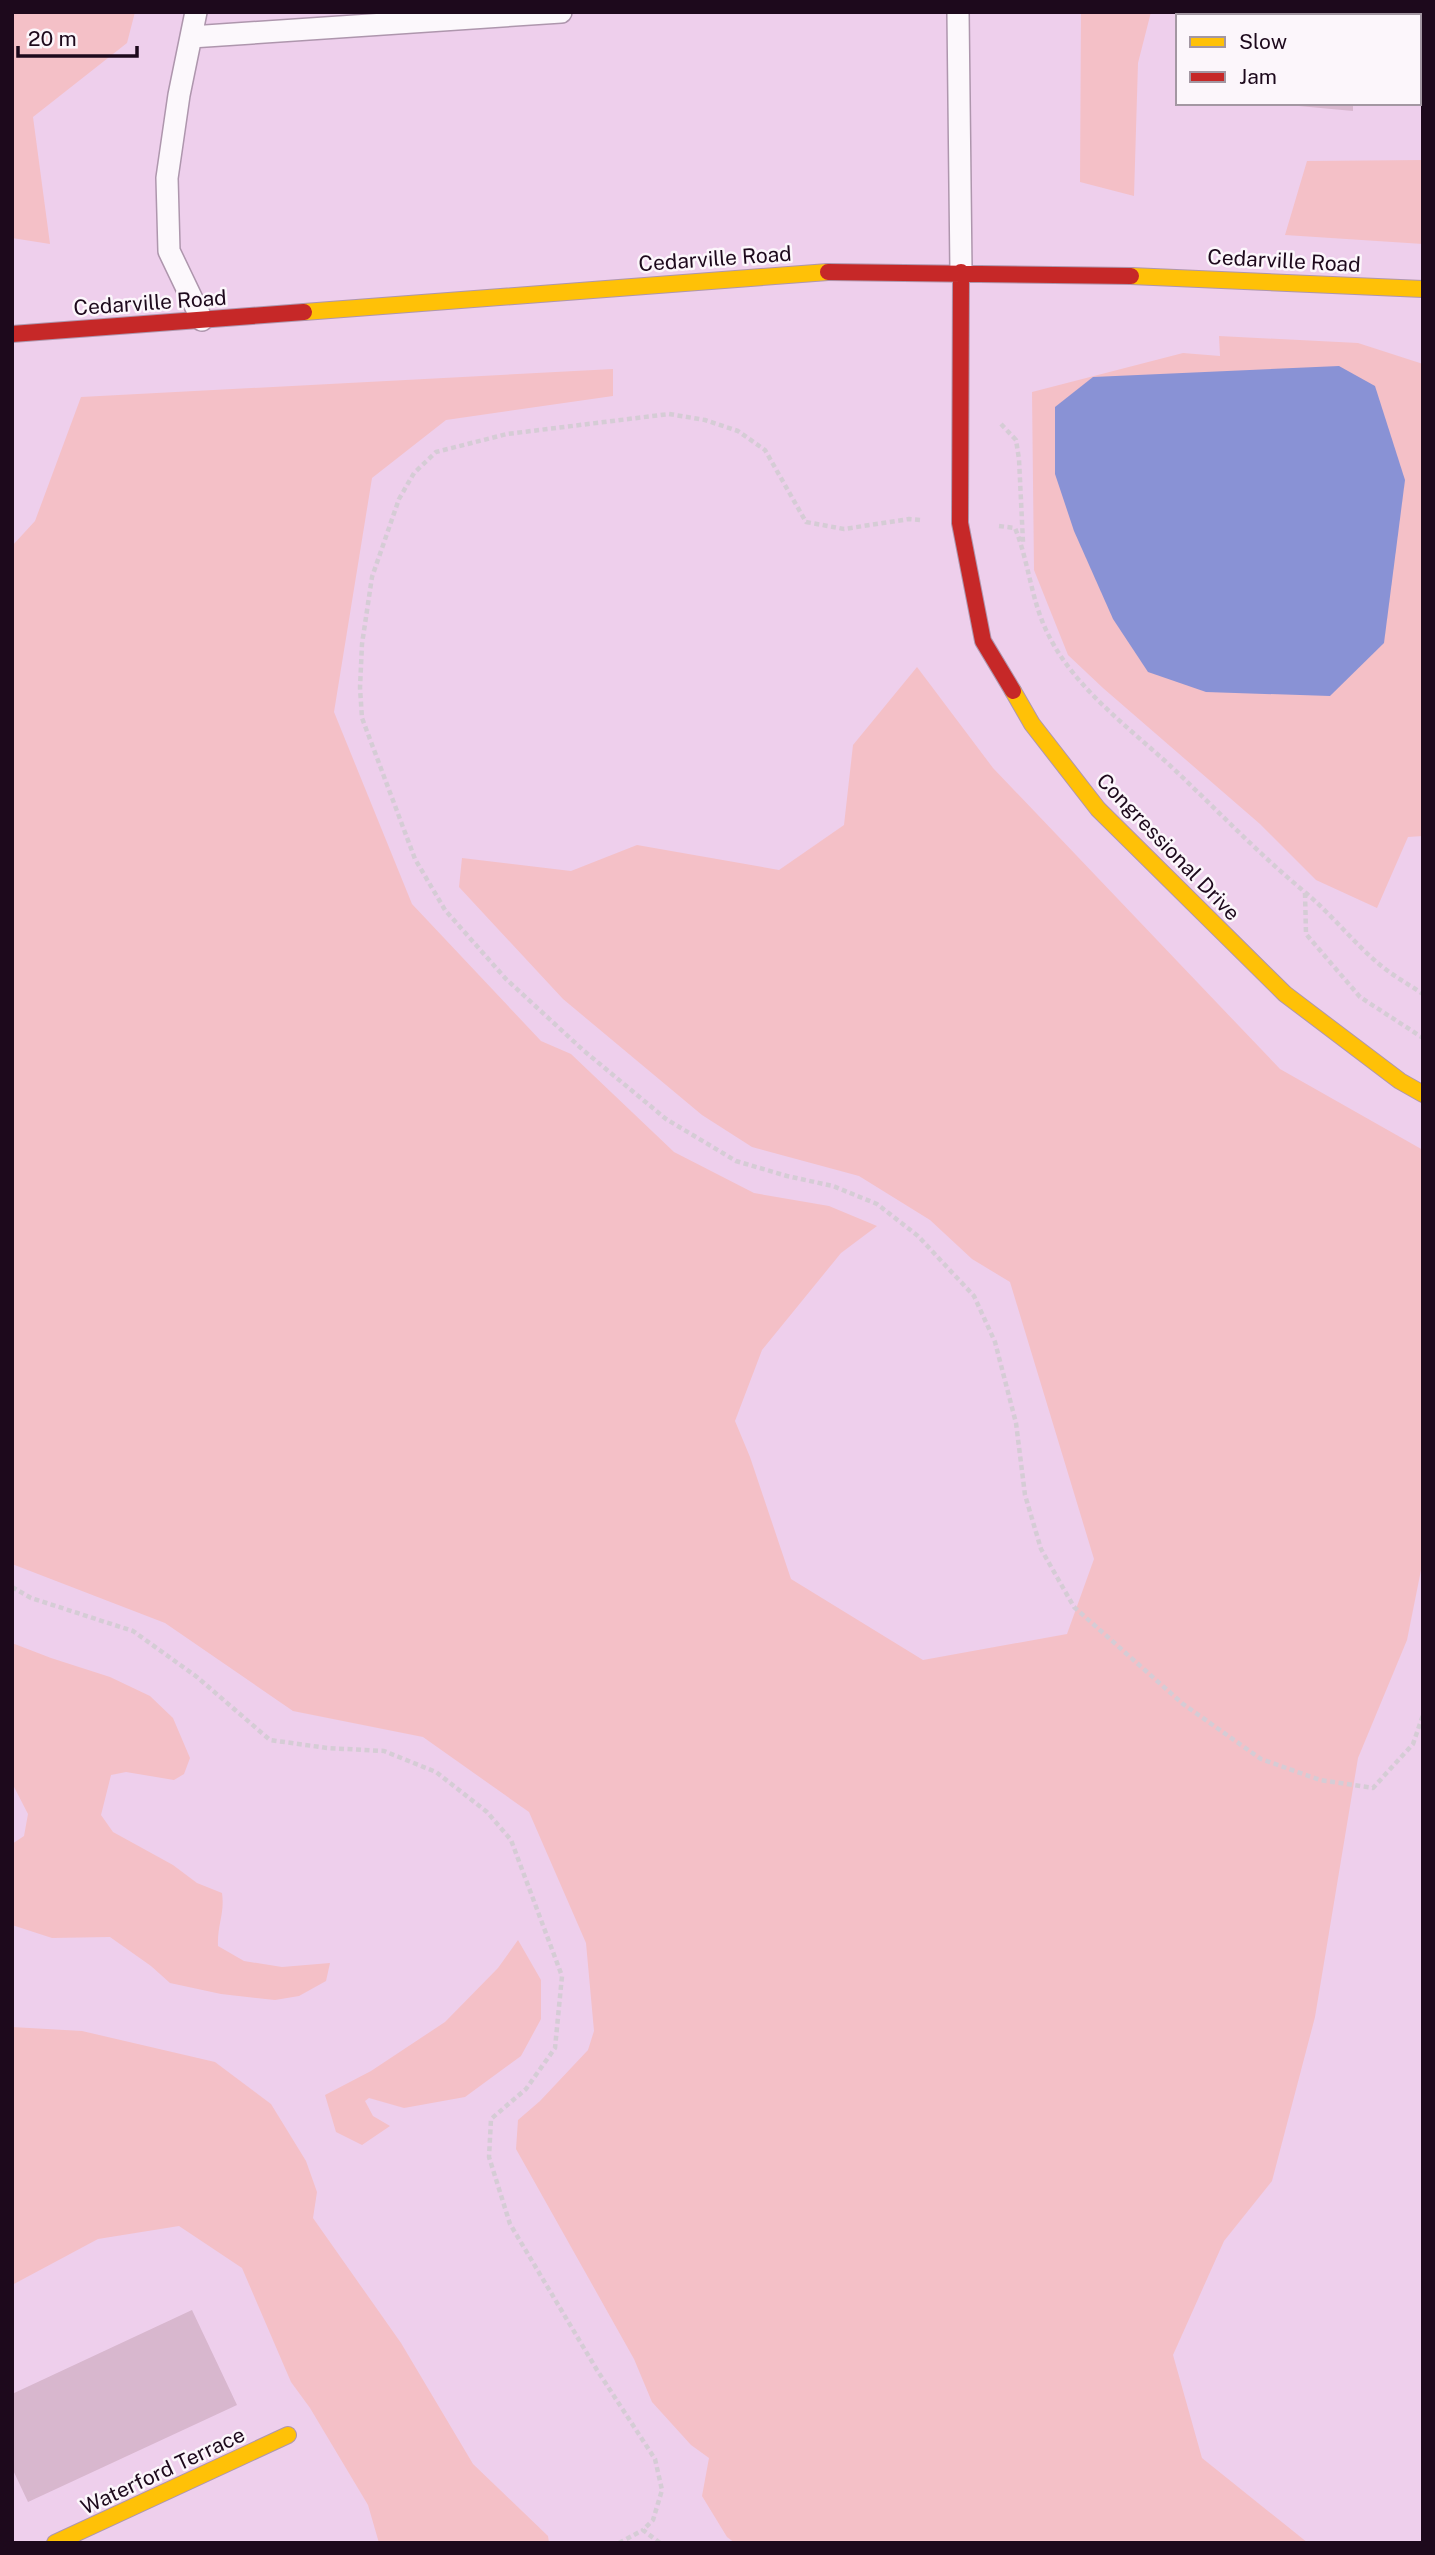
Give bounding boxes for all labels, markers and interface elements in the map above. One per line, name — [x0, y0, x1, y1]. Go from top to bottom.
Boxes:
scale bar — [18, 14, 136, 58]
legend — [1176, 14, 1421, 105]
text: 20 m — [28, 26, 77, 51]
text: Slow — [1239, 29, 1287, 54]
text: Jam — [1239, 64, 1277, 89]
street label: Cedarville Road — [638, 241, 792, 276]
street label: Cedarville Road — [1207, 244, 1361, 277]
street label: Cedarville Road — [73, 285, 227, 320]
street label: Congressional Drive — [1092, 768, 1245, 925]
street label: Waterford Terrace — [77, 2422, 249, 2519]

